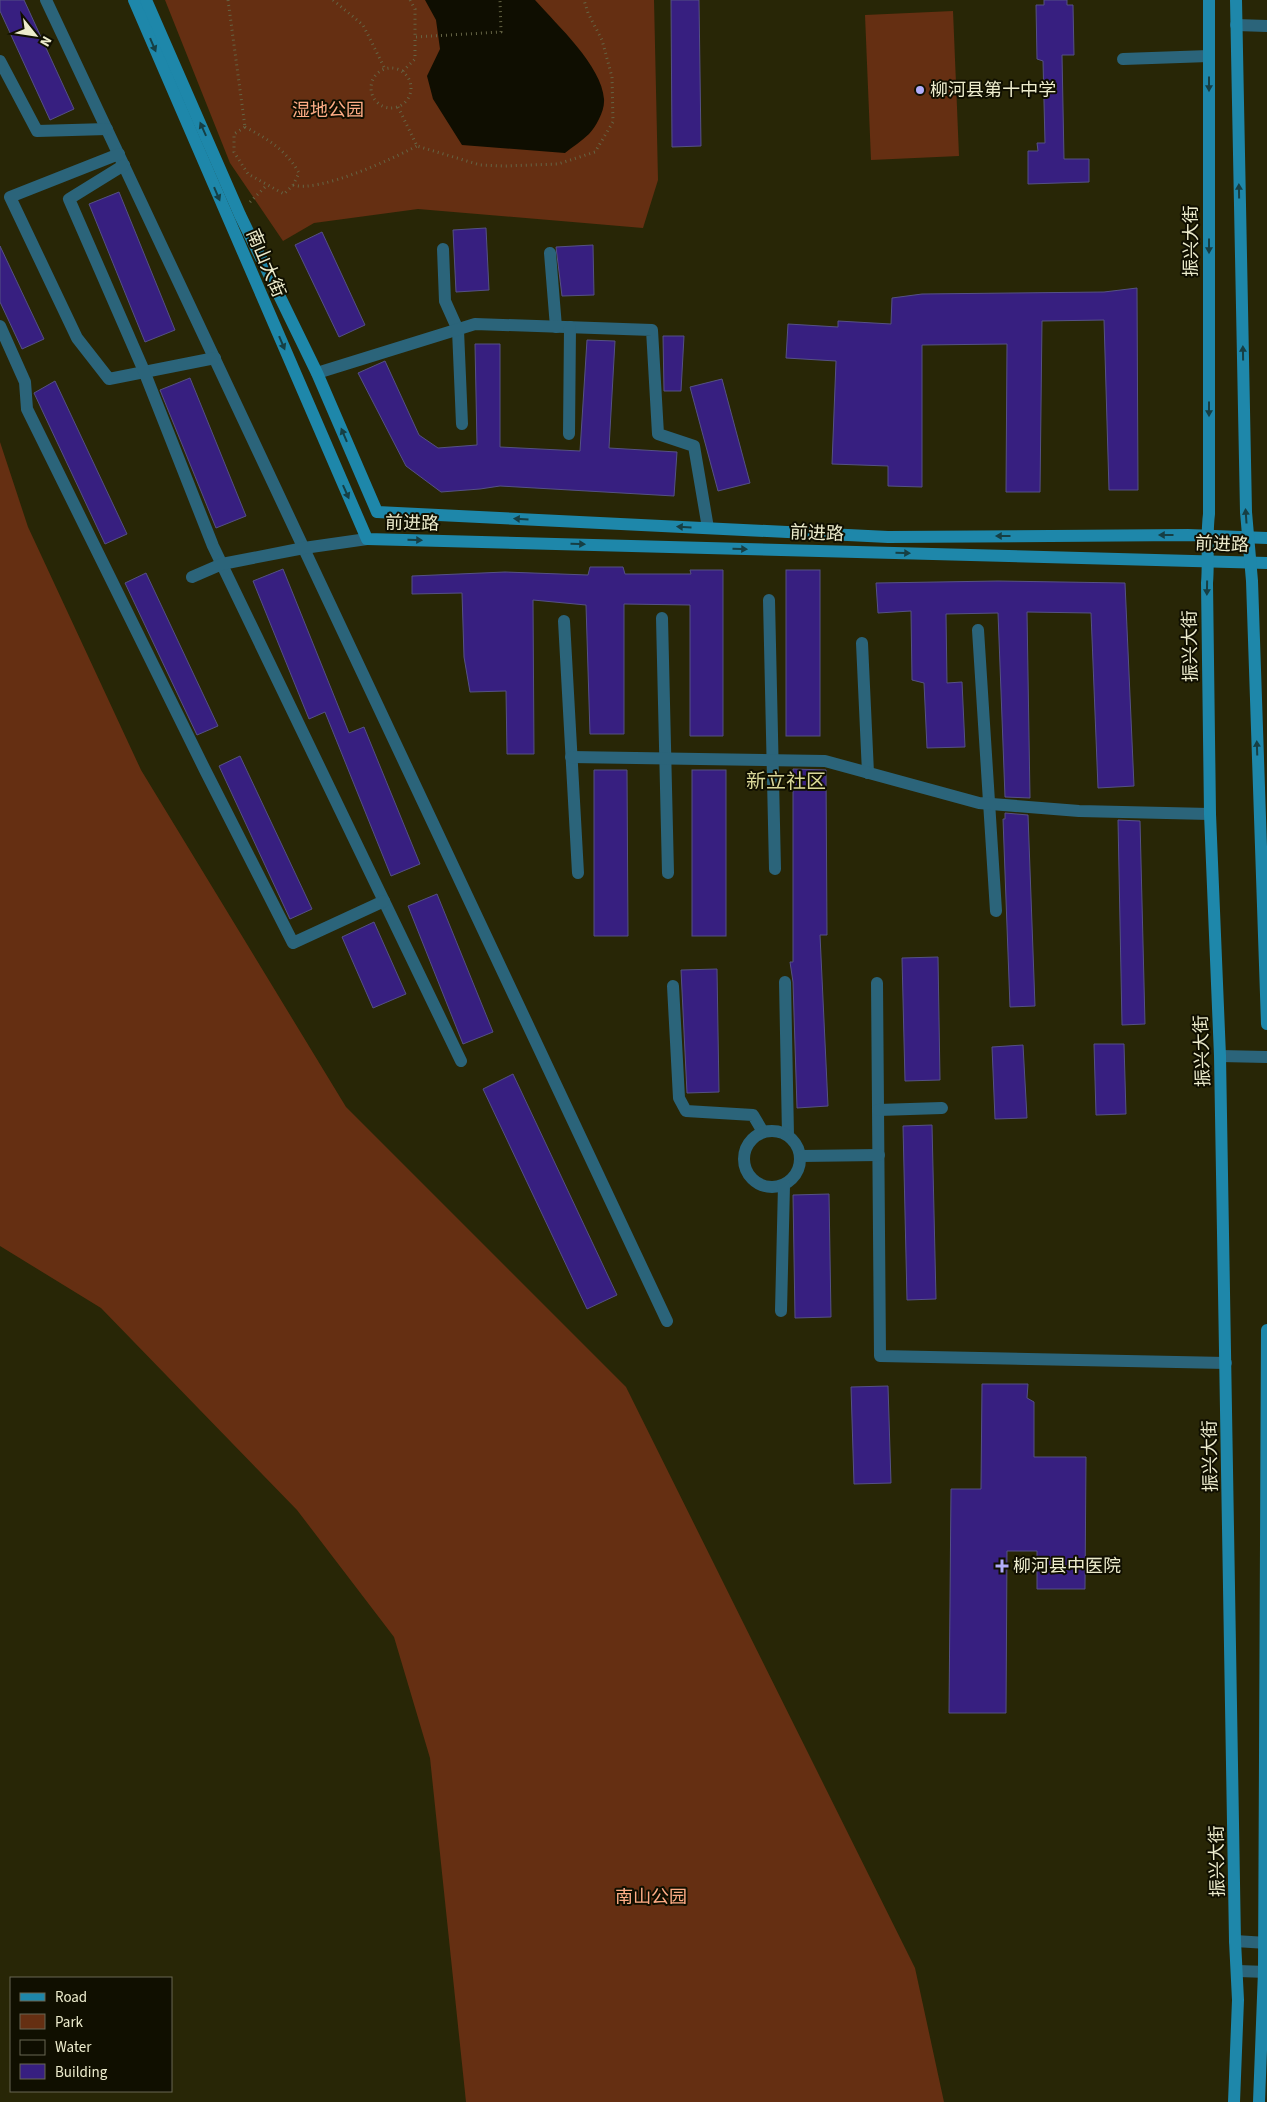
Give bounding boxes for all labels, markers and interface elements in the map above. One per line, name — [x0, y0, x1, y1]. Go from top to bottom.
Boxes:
north arrow — [10, 10, 60, 60]
text: N — [34, 32, 56, 50]
one-way arrow — [149, 38, 157, 52]
one-way arrow — [1205, 76, 1213, 92]
place label: 柳河县第十中学 — [930, 78, 1056, 103]
marker: 柳河县第十中学 — [914, 84, 926, 96]
park label: 湿地公园 — [292, 98, 364, 123]
one-way arrow — [198, 122, 206, 136]
one-way arrow — [1235, 183, 1243, 199]
one-way arrow — [214, 187, 222, 201]
street label: 振兴大街 — [1179, 205, 1204, 277]
street label: 南山大街 — [240, 225, 291, 301]
one-way arrow — [1205, 238, 1213, 254]
one-way arrow — [278, 336, 286, 350]
one-way arrow — [1238, 345, 1246, 361]
one-way arrow — [1205, 401, 1213, 417]
one-way arrow — [339, 428, 347, 442]
one-way arrow — [343, 485, 351, 499]
one-way arrow — [1242, 507, 1250, 523]
street label: 前进路 — [385, 511, 439, 536]
one-way arrow — [513, 515, 529, 523]
street label: 前进路 — [790, 520, 844, 547]
one-way arrow — [675, 523, 691, 531]
one-way arrow — [1158, 531, 1174, 539]
street label: 前进路 — [1195, 531, 1249, 558]
one-way arrow — [995, 532, 1011, 540]
one-way arrow — [408, 536, 424, 544]
one-way arrow — [570, 541, 586, 549]
one-way arrow — [732, 545, 748, 553]
one-way arrow — [895, 549, 911, 557]
one-way arrow — [1203, 581, 1211, 597]
street label: 振兴大街 — [1177, 610, 1204, 682]
one-way arrow — [1253, 740, 1261, 756]
district label: 新立社区 — [746, 768, 826, 796]
street label: 振兴大街 — [1189, 1015, 1216, 1087]
street label: 振兴大街 — [1197, 1420, 1224, 1492]
place label: 柳河县中医院 — [1013, 1554, 1121, 1579]
marker: 柳河县中医院 — [995, 1559, 1009, 1573]
street label: 振兴大街 — [1204, 1825, 1231, 1897]
park label: 南山公园 — [615, 1885, 687, 1910]
legend — [10, 1977, 172, 2092]
text: Road — [55, 1987, 87, 2008]
text: Park — [55, 2012, 84, 2033]
text: Water — [55, 2037, 92, 2058]
text: Building — [55, 2062, 108, 2083]

